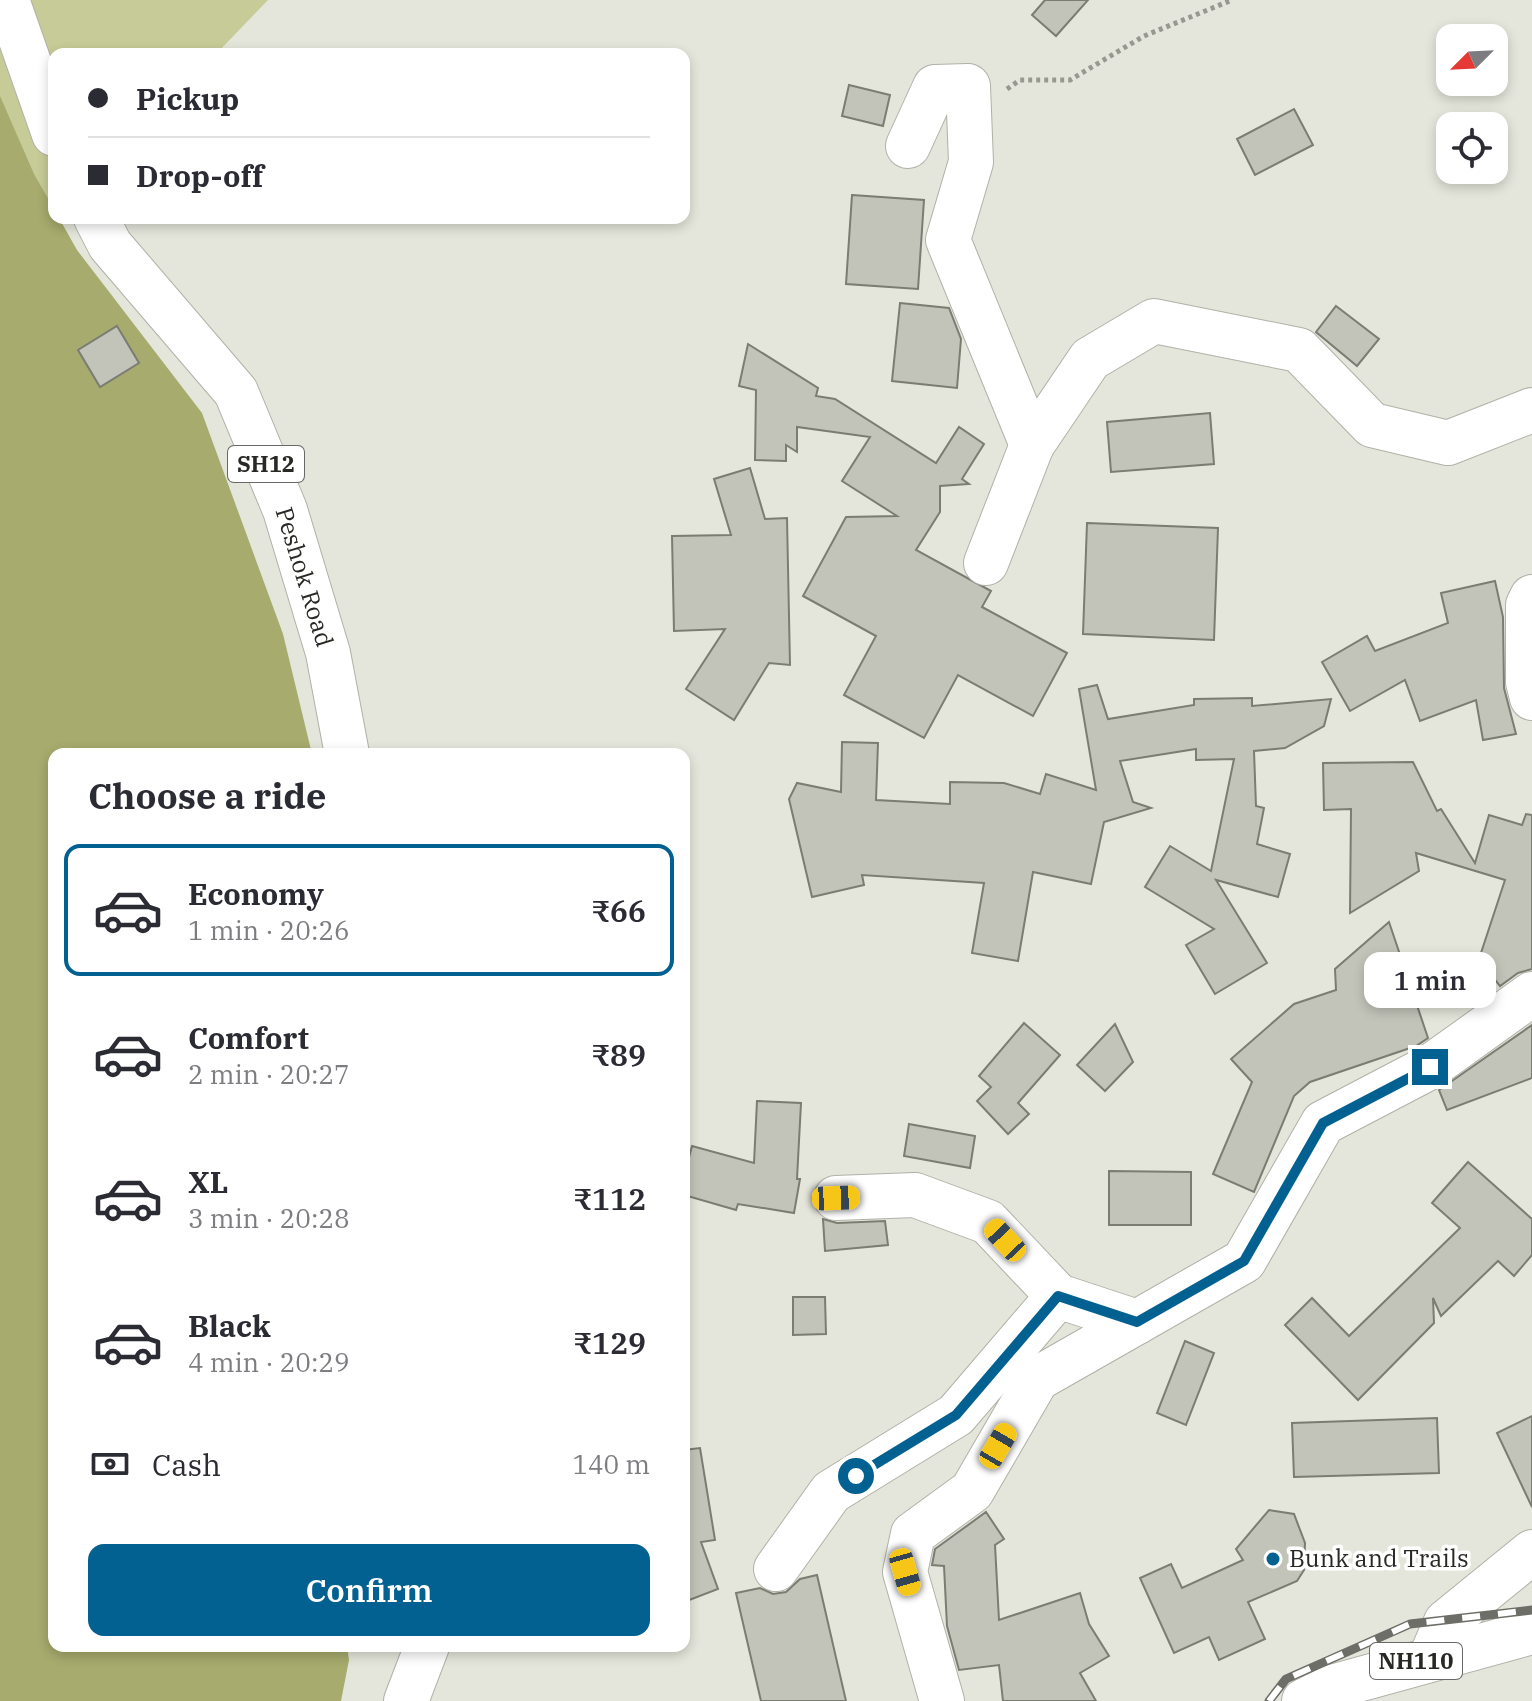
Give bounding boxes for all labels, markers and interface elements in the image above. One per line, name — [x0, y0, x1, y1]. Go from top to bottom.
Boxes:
north arrow — [1436, 24, 1508, 96]
map controls — [1436, 24, 1508, 184]
text: Pickup — [136, 79, 239, 118]
button: locate — [1436, 112, 1508, 184]
text: Drop-off — [136, 156, 264, 195]
road number: SH12 — [228, 446, 304, 482]
street label: Peshok Road — [269, 503, 341, 650]
text: Choose a ride — [88, 772, 327, 819]
icon: car — [92, 874, 164, 946]
text: Economy — [188, 874, 324, 913]
text: ₹66 — [591, 891, 646, 930]
text: 1 min · 20:26 — [188, 913, 350, 947]
callout: 1 min — [1364, 951, 1496, 1007]
text: 1 min — [1394, 963, 1466, 997]
icon: car — [92, 1018, 164, 1090]
text: Comfort — [188, 1018, 309, 1057]
text: ₹89 — [591, 1035, 646, 1074]
route end — [1412, 1049, 1448, 1085]
text: 2 min · 20:27 — [188, 1057, 350, 1091]
icon: car — [92, 1162, 164, 1234]
text: XL — [188, 1162, 228, 1201]
text: ₹112 — [573, 1179, 646, 1218]
car — [812, 1185, 860, 1211]
text: 3 min · 20:28 — [188, 1201, 350, 1235]
car — [980, 1214, 1030, 1266]
icon: car — [92, 1306, 164, 1378]
text: Black — [188, 1306, 271, 1345]
text: ₹129 — [573, 1323, 646, 1362]
text: 4 min · 20:29 — [188, 1345, 350, 1379]
car — [976, 1419, 1020, 1473]
icon: cash — [88, 1442, 132, 1486]
text: Cash — [152, 1445, 221, 1484]
text: 140 m — [572, 1447, 650, 1481]
route start — [838, 1458, 874, 1494]
place label: Bunk and Trails — [1289, 1542, 1469, 1574]
button: Confirm — [88, 1544, 650, 1636]
car — [887, 1546, 923, 1598]
marker: Bunk and Trails — [1264, 1550, 1282, 1568]
road number: NH110 — [1370, 1643, 1462, 1679]

